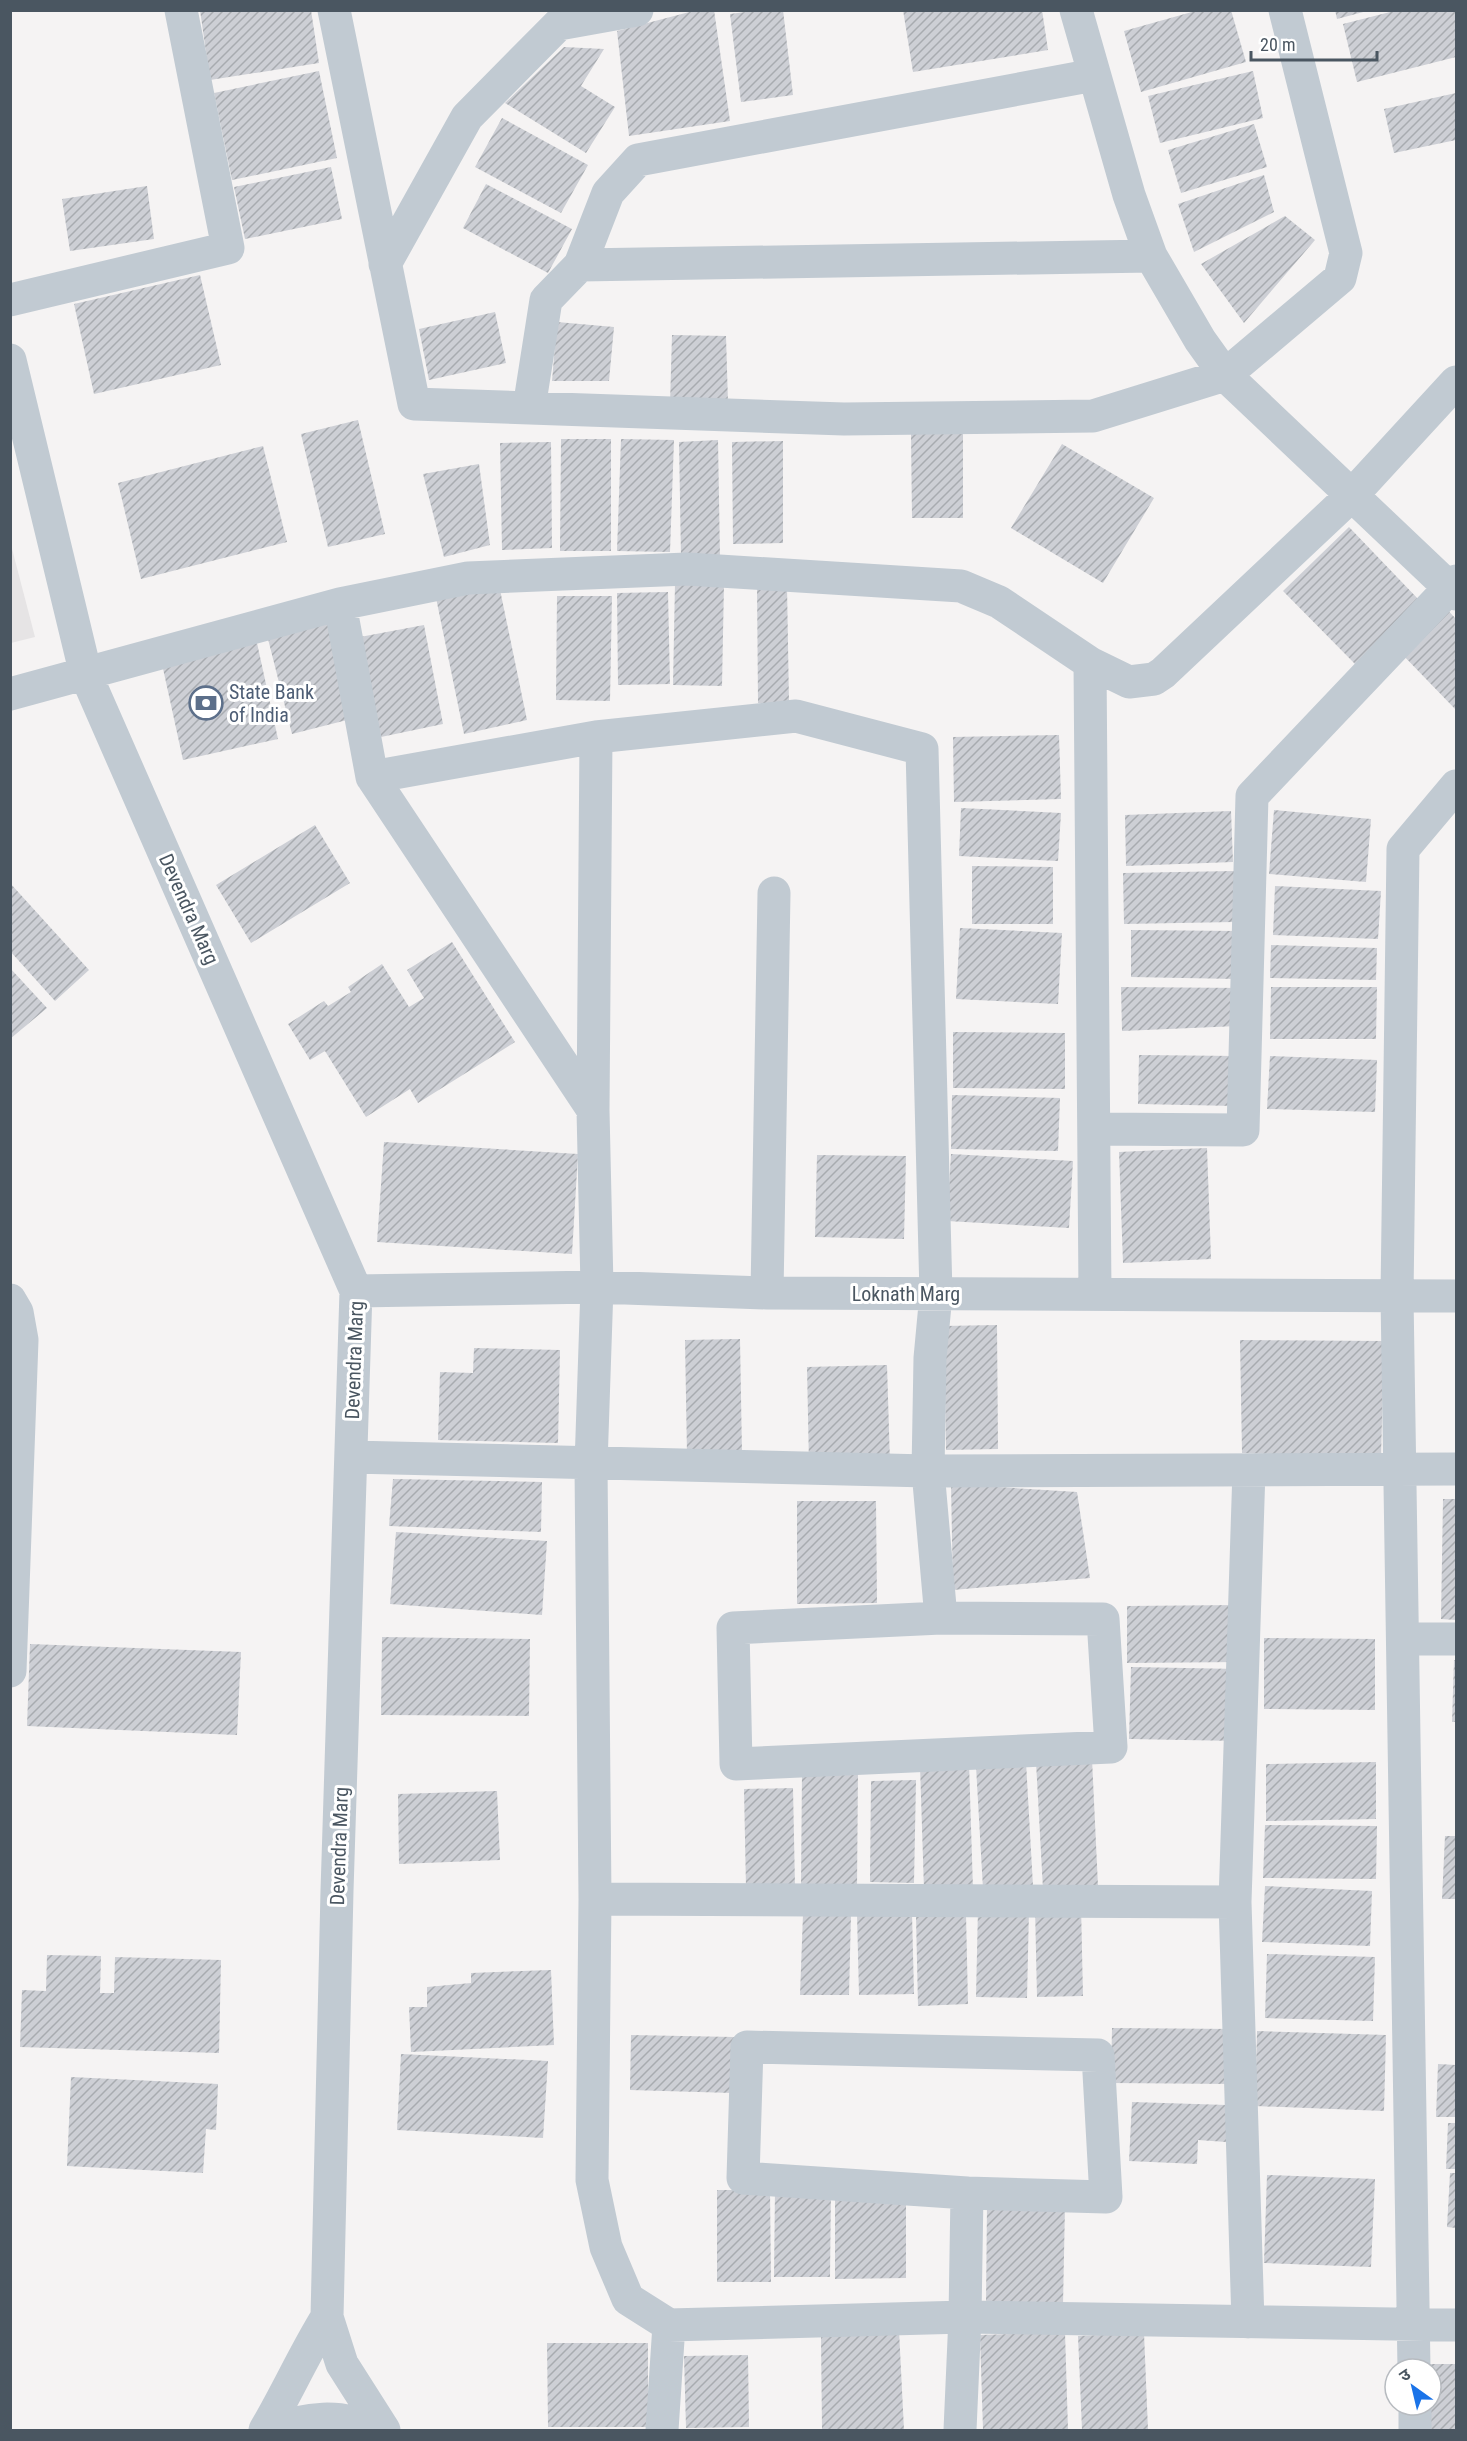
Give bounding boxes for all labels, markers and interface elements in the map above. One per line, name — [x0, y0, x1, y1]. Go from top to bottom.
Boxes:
scale bar — [1251, 24, 1377, 62]
text: 20 m — [1260, 34, 1295, 55]
place label: State Bank of India — [229, 680, 314, 727]
bank icon: State Bank of India — [188, 685, 224, 721]
street label: Devendra Marg — [154, 850, 224, 968]
street label: Loknath Marg — [852, 1282, 960, 1306]
street label: Devendra Marg — [340, 1300, 368, 1420]
street label: Devendra Marg — [325, 1786, 353, 1906]
north arrow — [1383, 2357, 1443, 2417]
text: उ — [1396, 2364, 1415, 2385]

